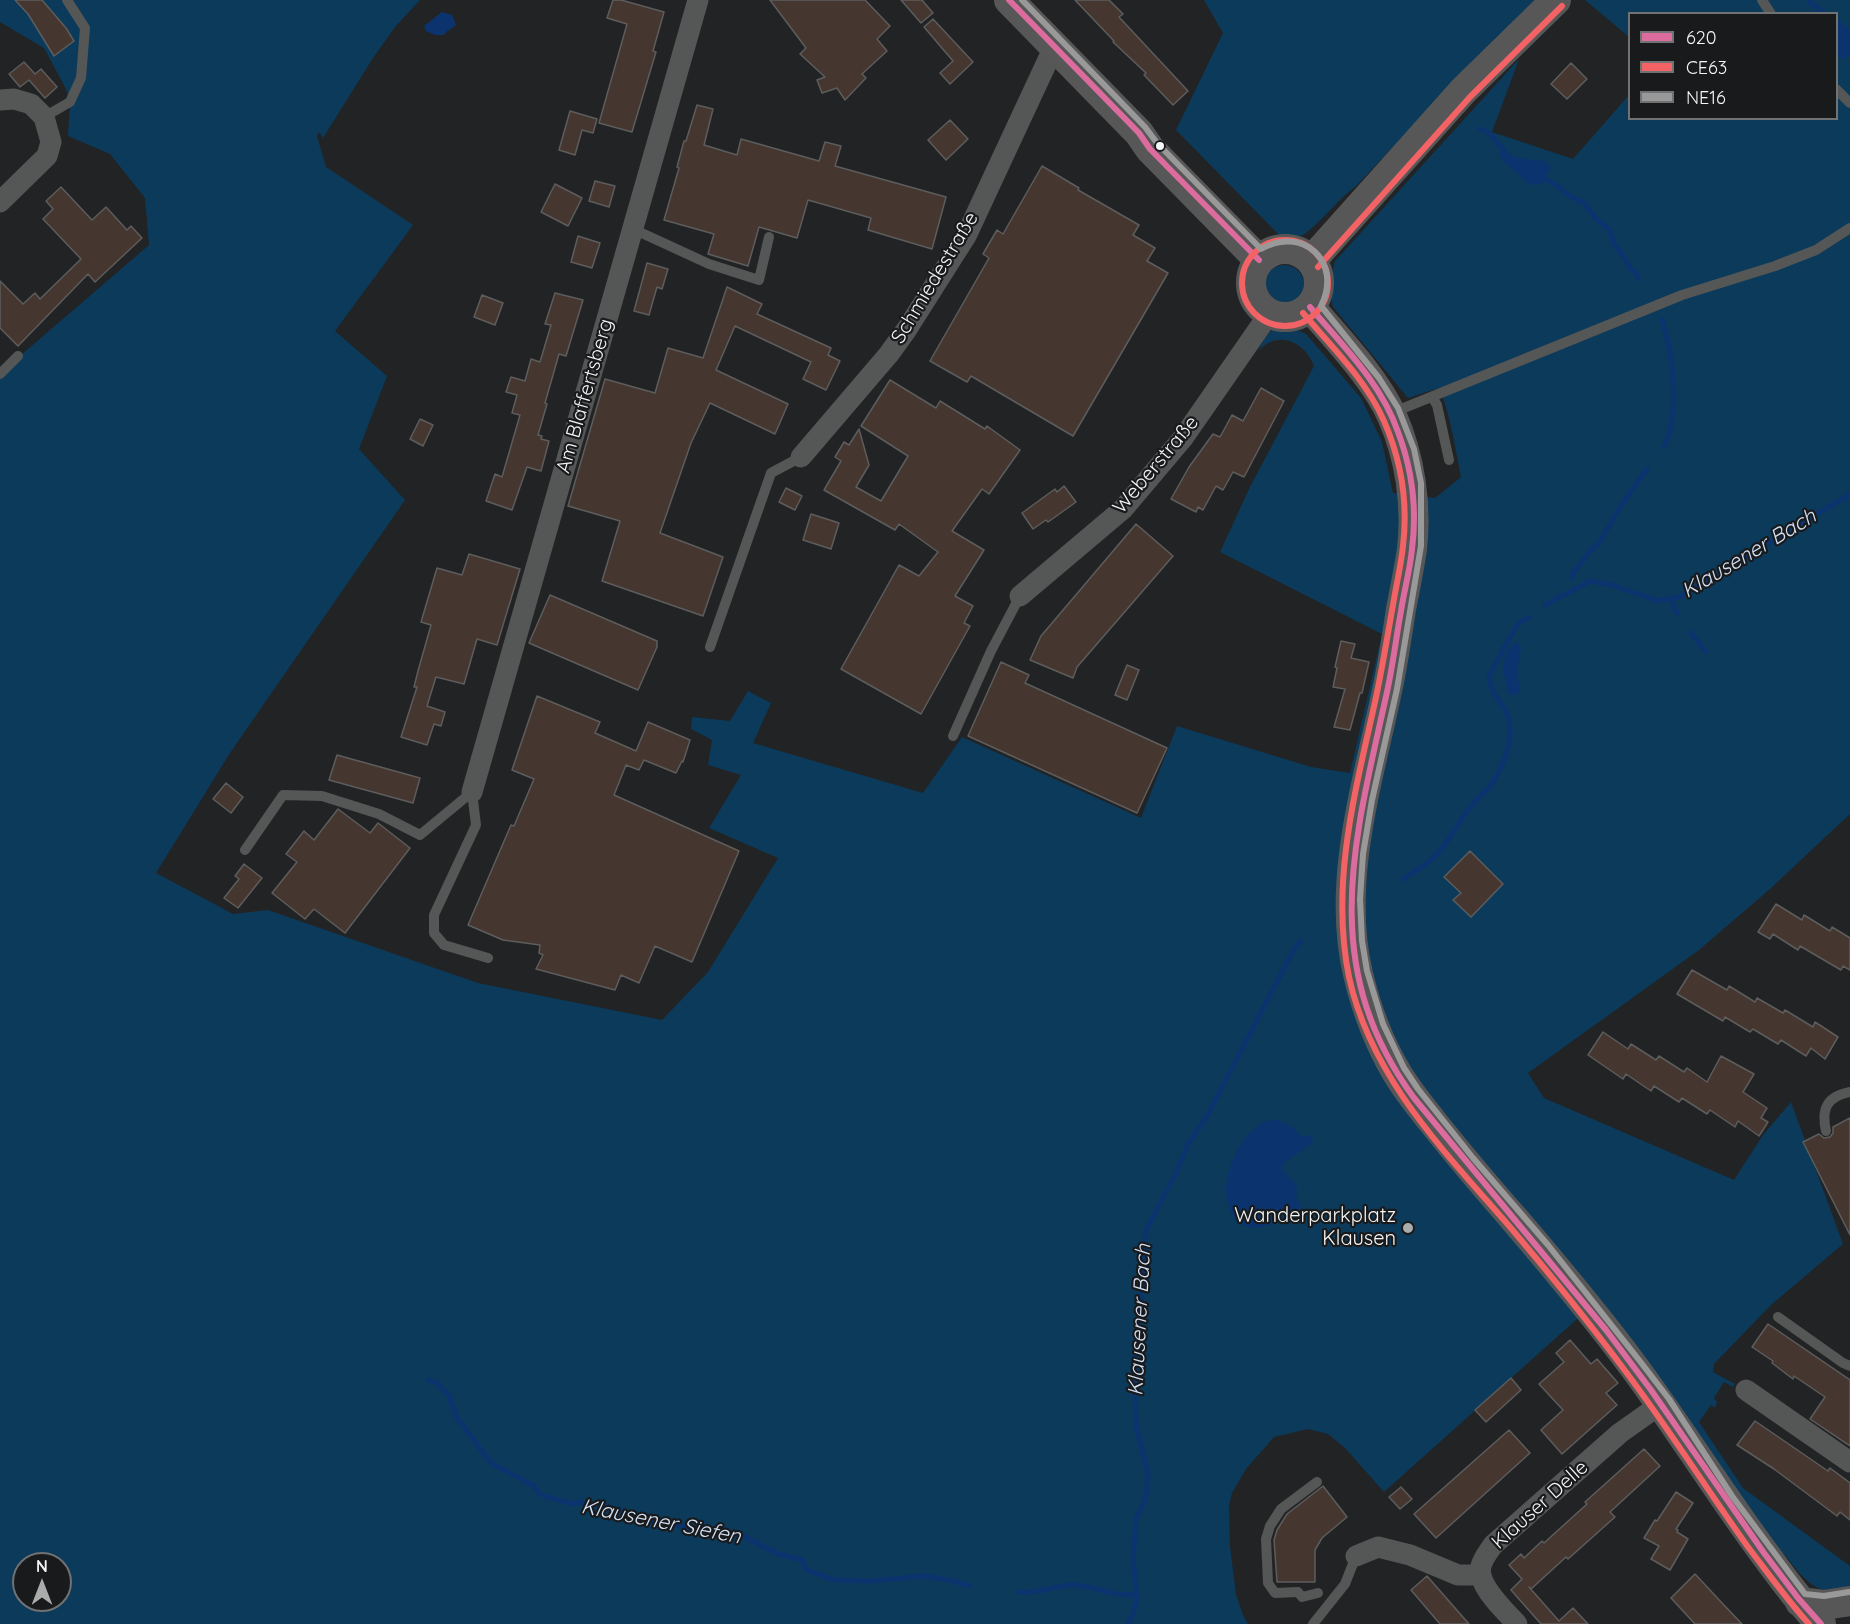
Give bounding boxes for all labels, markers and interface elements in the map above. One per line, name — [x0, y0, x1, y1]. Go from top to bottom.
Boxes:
legend — [1628, 12, 1838, 120]
text: 620 — [1686, 26, 1716, 49]
text: CE63 — [1686, 56, 1727, 79]
text: NE16 — [1686, 86, 1726, 109]
unlabelled marker — [1154, 140, 1166, 152]
street label: Schmiedestraße — [886, 208, 984, 348]
street label: Am Blaffertsberg — [551, 316, 619, 476]
street label: Weberstraße — [1108, 411, 1204, 519]
water label: Klausener Bach — [1677, 504, 1821, 604]
place label: Wanderparkplatz Klausen — [1234, 1204, 1396, 1251]
marker: Wanderparkplatz Klausen — [1401, 1221, 1415, 1235]
water label: Klausener Bach — [1123, 1243, 1157, 1397]
street label: Klauser Delle — [1487, 1455, 1593, 1555]
water label: Klausener Siefen — [579, 1494, 743, 1550]
north arrow — [12, 1552, 72, 1612]
text: N — [36, 1556, 48, 1576]

